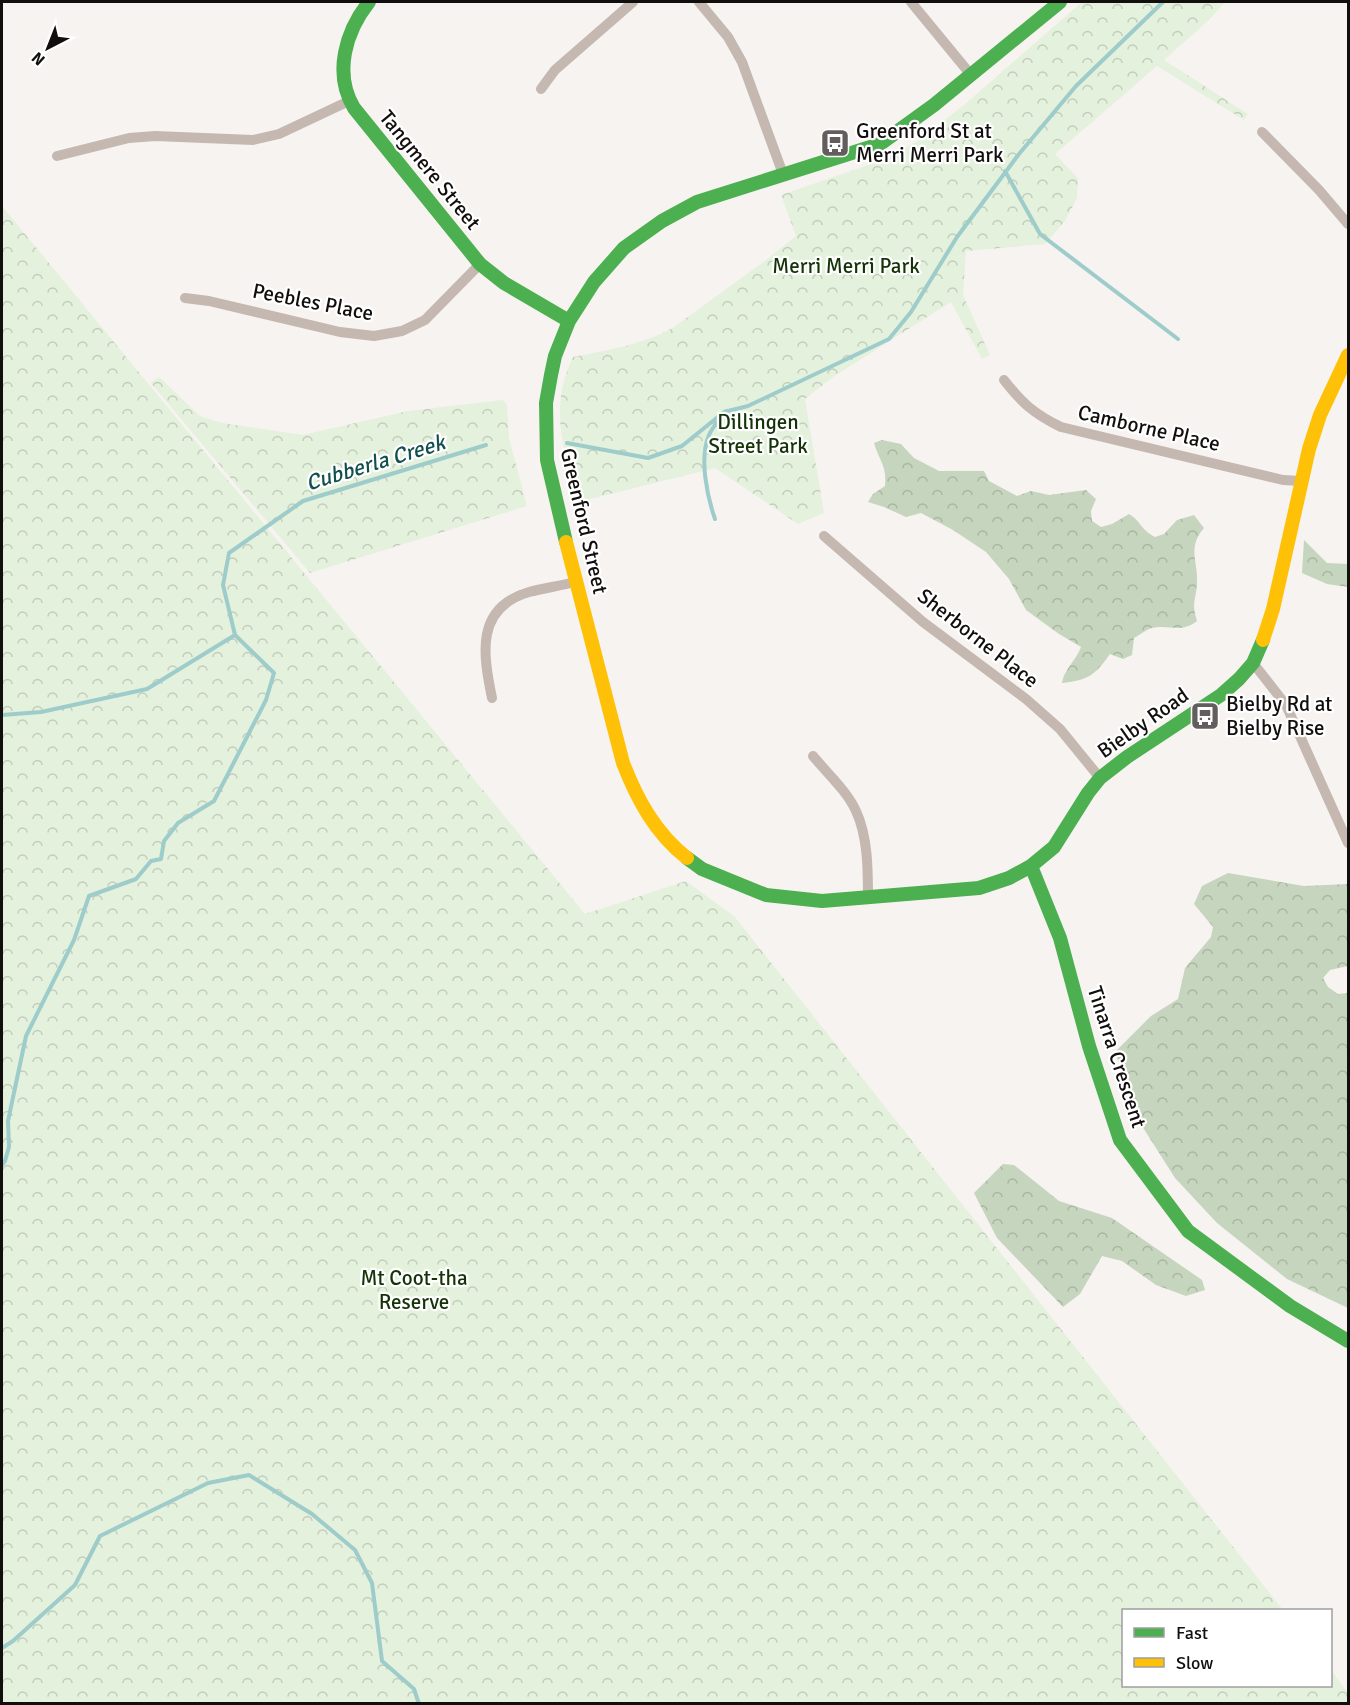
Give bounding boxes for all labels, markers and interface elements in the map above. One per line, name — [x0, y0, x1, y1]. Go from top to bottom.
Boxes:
north arrow — [18, 18, 78, 78]
text: N — [28, 47, 49, 70]
street label: Tangmere Street — [374, 105, 486, 235]
place label: Greenford St at Merri Merri Park — [856, 118, 1004, 168]
bus stop icon: Greenford St at Merri Merri Park — [819, 127, 851, 159]
park label: Merri Merri Park — [772, 253, 920, 279]
street label: Peebles Place — [250, 278, 376, 326]
street label: Camborne Place — [1075, 399, 1223, 457]
park label: Dillingen Street Park — [708, 409, 808, 459]
water label: Cubberla Creek — [302, 428, 450, 496]
street label: Greenford Street — [555, 445, 613, 597]
street label: Sherborne Place — [912, 583, 1044, 693]
street label: Bielby Road — [1092, 682, 1194, 764]
place label: Bielby Rd at Bielby Rise — [1226, 691, 1332, 741]
bus stop icon: Bielby Rd at Bielby Rise — [1189, 700, 1221, 732]
street label: Tinarra Crescent — [1082, 983, 1152, 1131]
park label: Mt Coot-tha Reserve — [360, 1265, 468, 1315]
legend — [1122, 1609, 1332, 1687]
text: Fast — [1176, 1622, 1208, 1644]
text: Slow — [1176, 1652, 1213, 1674]

